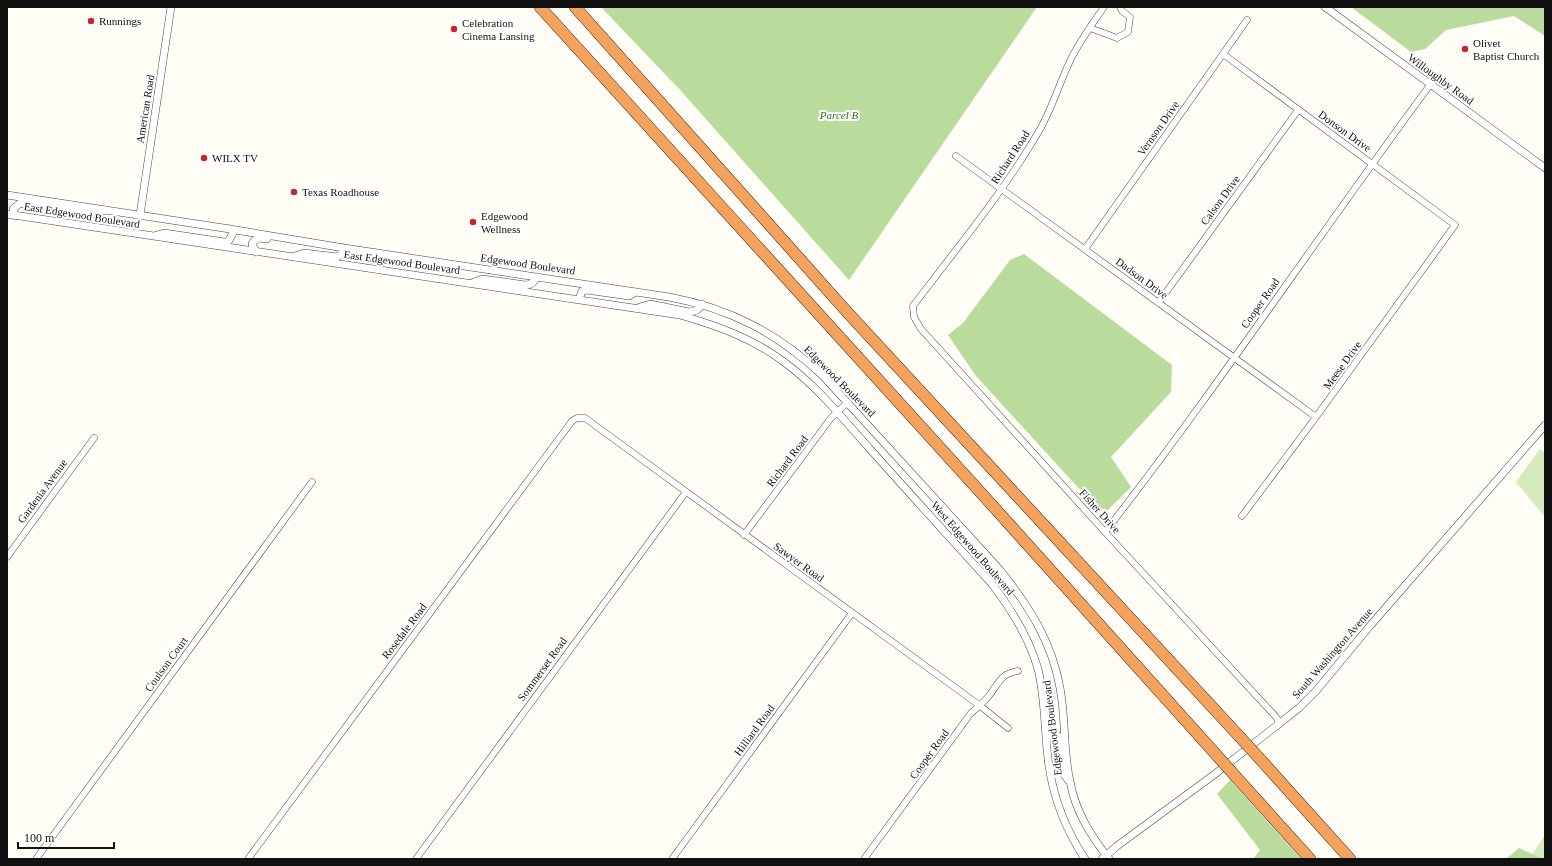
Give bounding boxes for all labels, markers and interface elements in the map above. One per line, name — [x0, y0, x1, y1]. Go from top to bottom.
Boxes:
place label: Runnings — [99, 15, 141, 27]
marker: Runnings — [86, 16, 96, 26]
place label: Celebration Cinema Lansing — [462, 17, 535, 42]
marker: Celebration Cinema Lansing — [449, 24, 459, 34]
place label: Olivet Baptist Church — [1473, 37, 1540, 62]
marker: Olivet Baptist Church — [1460, 44, 1470, 54]
street label: Willoughby Road — [1406, 51, 1477, 107]
street label: American Road — [134, 73, 156, 144]
street label: Vernson Drive — [1135, 98, 1181, 158]
street label: Donson Drive — [1316, 108, 1374, 154]
park label: Parcel B — [819, 109, 858, 121]
street label: Richard Road — [988, 128, 1032, 186]
place label: WILX TV — [212, 152, 258, 164]
marker: WILX TV — [199, 153, 209, 163]
street label: Calson Drive — [1198, 173, 1242, 227]
place label: Texas Roadhouse — [302, 186, 379, 198]
marker: Texas Roadhouse — [289, 187, 299, 197]
street label: East Edgewood Boulevard — [23, 200, 141, 230]
place label: Edgewood Wellness — [481, 210, 529, 235]
marker: Edgewood Wellness — [468, 217, 478, 227]
street label: East Edgewood Boulevard — [343, 248, 461, 276]
street label: Edgewood Boulevard — [480, 251, 577, 277]
street label: Dadson Drive — [1114, 255, 1170, 301]
street label: Cooper Road — [1238, 275, 1282, 330]
street label: Meese Drive — [1321, 339, 1364, 391]
street label: Edgewood Boulevard — [802, 343, 878, 419]
street label: Richard Road — [764, 433, 810, 489]
street label: Gardenia Avenue — [15, 457, 69, 525]
street label: Fisher Drive — [1077, 486, 1123, 536]
street label: West Edgewood Boulevard — [929, 499, 1017, 598]
street label: Sawyer Road — [772, 540, 827, 584]
street label: Rosedale Road — [379, 601, 429, 661]
street label: South Washington Avenue — [1289, 605, 1375, 701]
street label: Coulson Court — [142, 634, 190, 694]
street label: Sommerset Road — [515, 635, 569, 703]
street label: Edgewood Boulevard — [1040, 679, 1064, 776]
street label: Hilliard Road — [731, 702, 777, 758]
street label: Cooper Road — [907, 726, 951, 781]
scale bar — [18, 824, 114, 850]
text: 100 m — [24, 831, 55, 845]

